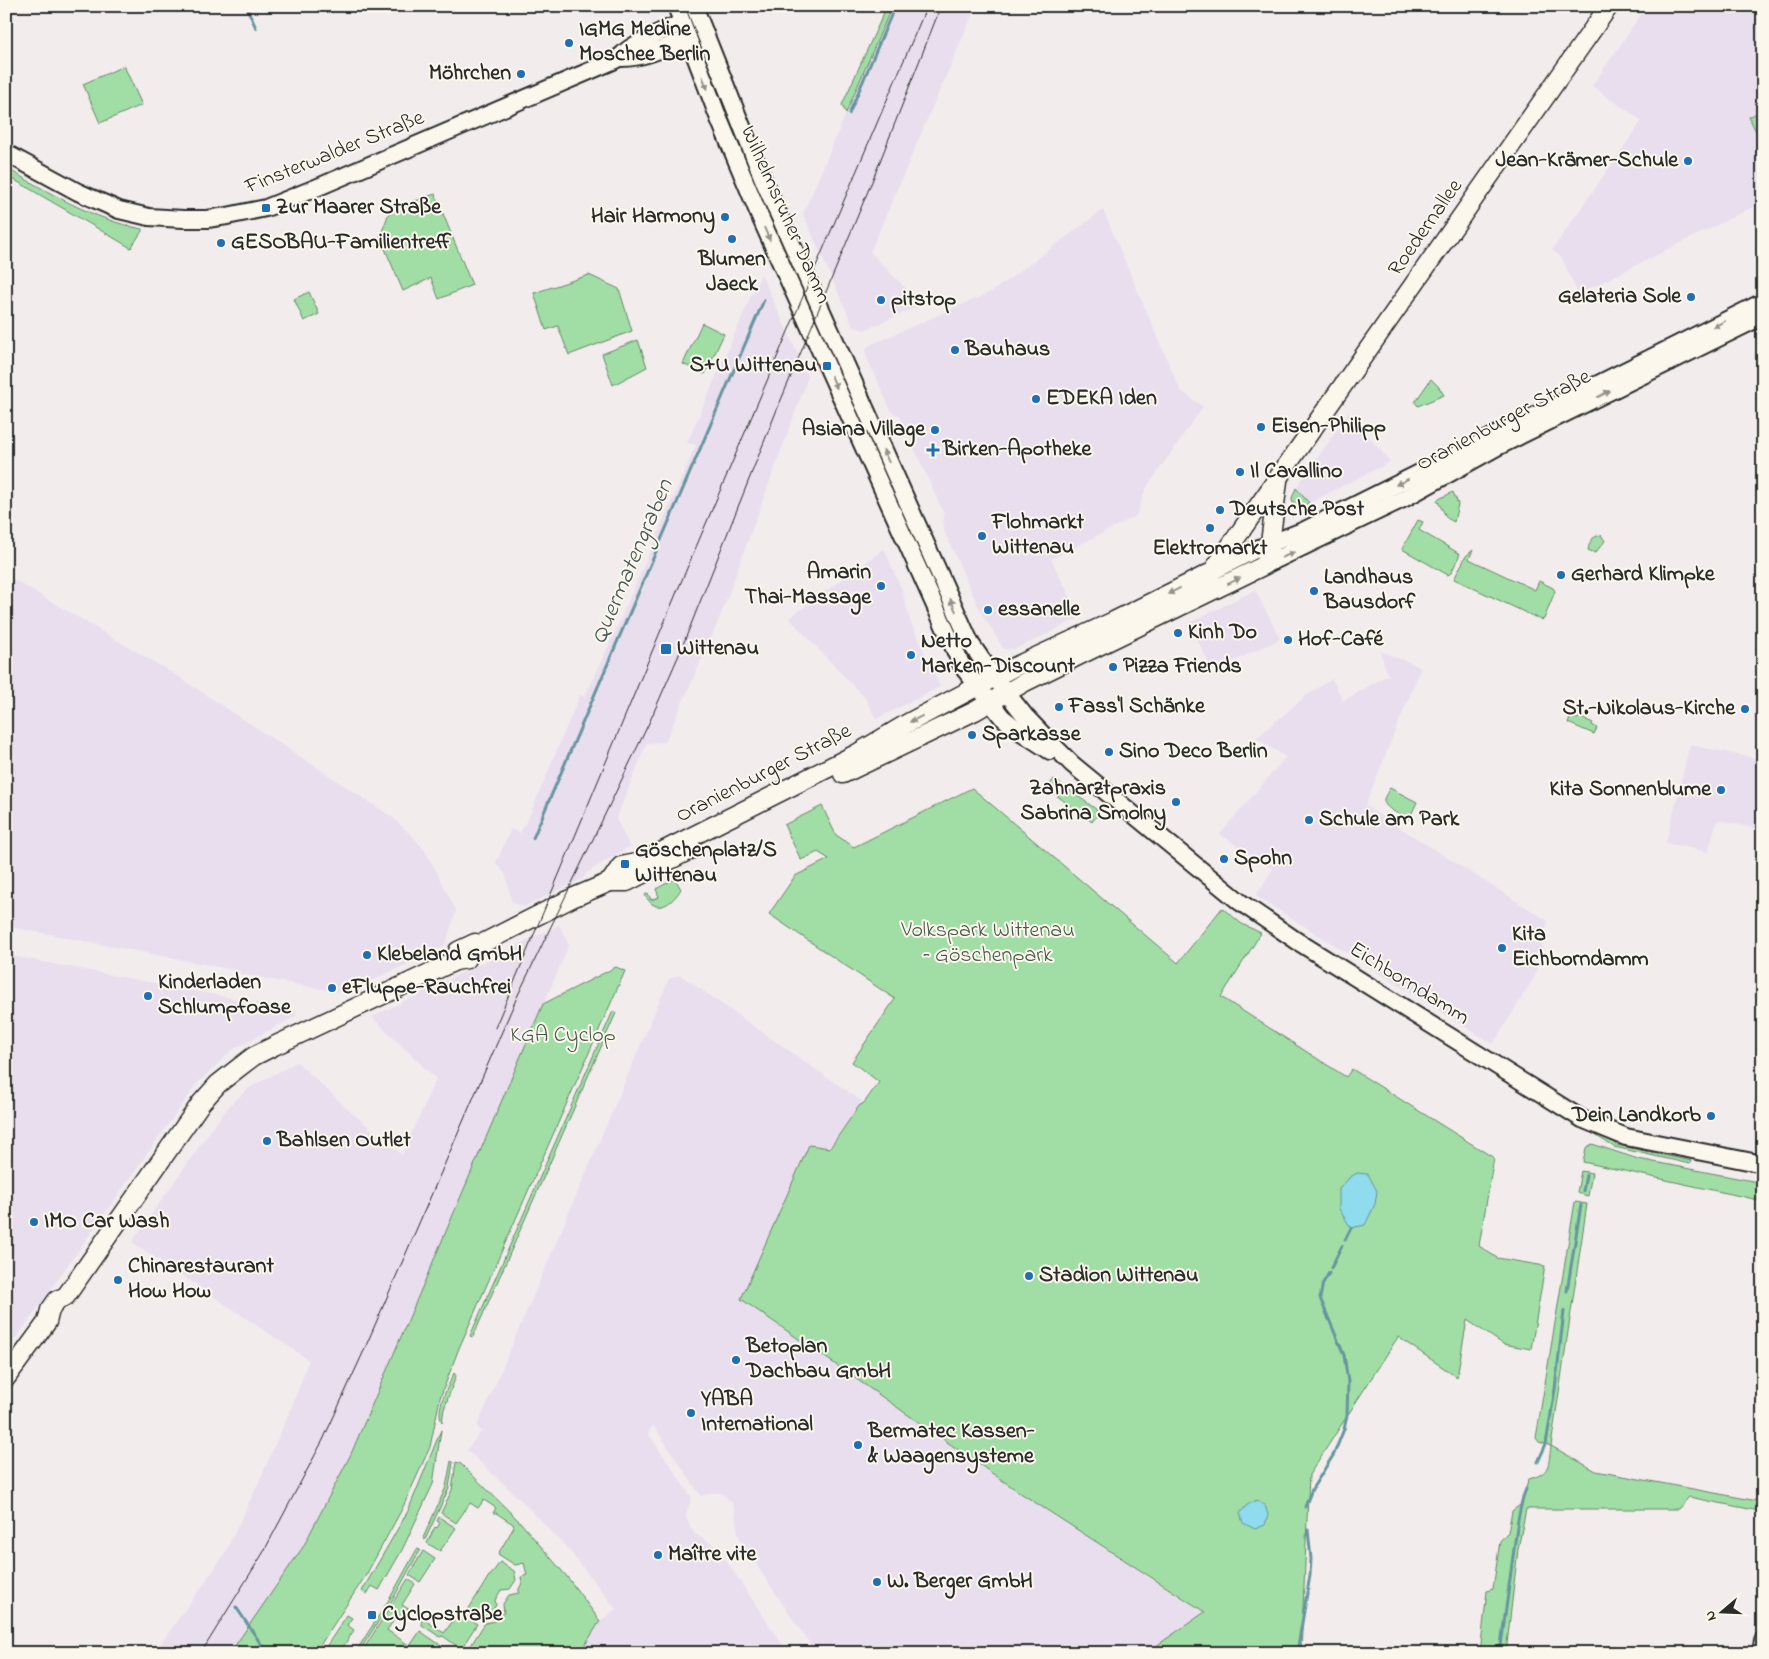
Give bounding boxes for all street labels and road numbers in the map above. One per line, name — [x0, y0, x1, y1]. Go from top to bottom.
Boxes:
street label: Finsterwalder Straße — [240, 102, 429, 204]
street label: Wilhelmsruher Damm — [731, 121, 839, 309]
street label: Roedernallee — [1381, 173, 1471, 283]
street label: Oranienburger Straße — [1411, 361, 1597, 481]
street label: Oranienburger Straße — [671, 716, 858, 833]
street label: Eichborndamm — [1343, 934, 1475, 1034]

